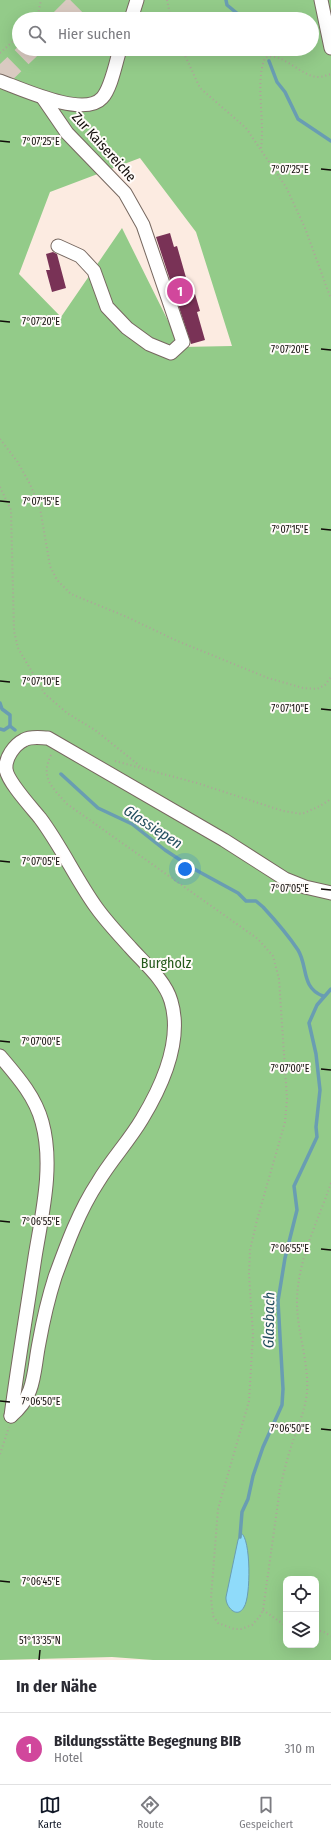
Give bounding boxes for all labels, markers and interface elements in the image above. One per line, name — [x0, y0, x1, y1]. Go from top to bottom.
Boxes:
search box — [12, 12, 319, 56]
icon: search — [26, 23, 48, 45]
text: Hier suchen — [58, 25, 131, 43]
street label: Zur Kaisereiche — [68, 109, 140, 185]
text: 7°07'25"E — [22, 136, 60, 148]
text: 7°07'25"E — [271, 164, 309, 176]
pin: 1 — [167, 276, 193, 306]
text: 7°07'20"E — [22, 316, 60, 328]
text: 7°07'20"E — [271, 344, 309, 356]
text: 7°07'15"E — [23, 496, 60, 508]
text: 7°07'15"E — [272, 524, 309, 536]
text: 7°07'10"E — [22, 676, 60, 688]
text: 7°07'10"E — [271, 703, 309, 715]
water label: Glassiepen — [120, 801, 186, 853]
text: 7°07'05"E — [22, 856, 60, 868]
your location — [175, 859, 195, 879]
text: 7°07'05"E — [271, 883, 309, 895]
park label: Burgholz — [141, 955, 192, 972]
text: 7°07'00"E — [22, 1036, 61, 1048]
text: 7°07'00"E — [271, 1063, 310, 1075]
text: 7°06'55"E — [22, 1216, 60, 1228]
text: 7°06'55"E — [271, 1243, 309, 1255]
water label: Glasbach — [260, 1292, 278, 1348]
text: 7°06'50"E — [22, 1396, 61, 1408]
text: 7°06'50"E — [271, 1423, 310, 1435]
text: 7°06'45"E — [22, 1576, 60, 1588]
map controls — [283, 1576, 319, 1648]
button: locate — [283, 1576, 319, 1612]
button: layers — [283, 1612, 319, 1648]
text: 51°13'35"N — [19, 1635, 61, 1647]
text: In der Nähe — [16, 1676, 97, 1697]
text: Bildungsstätte Begegnung BIB — [54, 1732, 241, 1750]
text: 1 — [26, 1741, 32, 1756]
text: 310 m — [285, 1741, 315, 1756]
text: Hotel — [54, 1750, 83, 1765]
tab: Karte — [38, 1794, 62, 1831]
tab: Route — [137, 1794, 164, 1831]
tab: Gespeichert — [239, 1794, 293, 1831]

